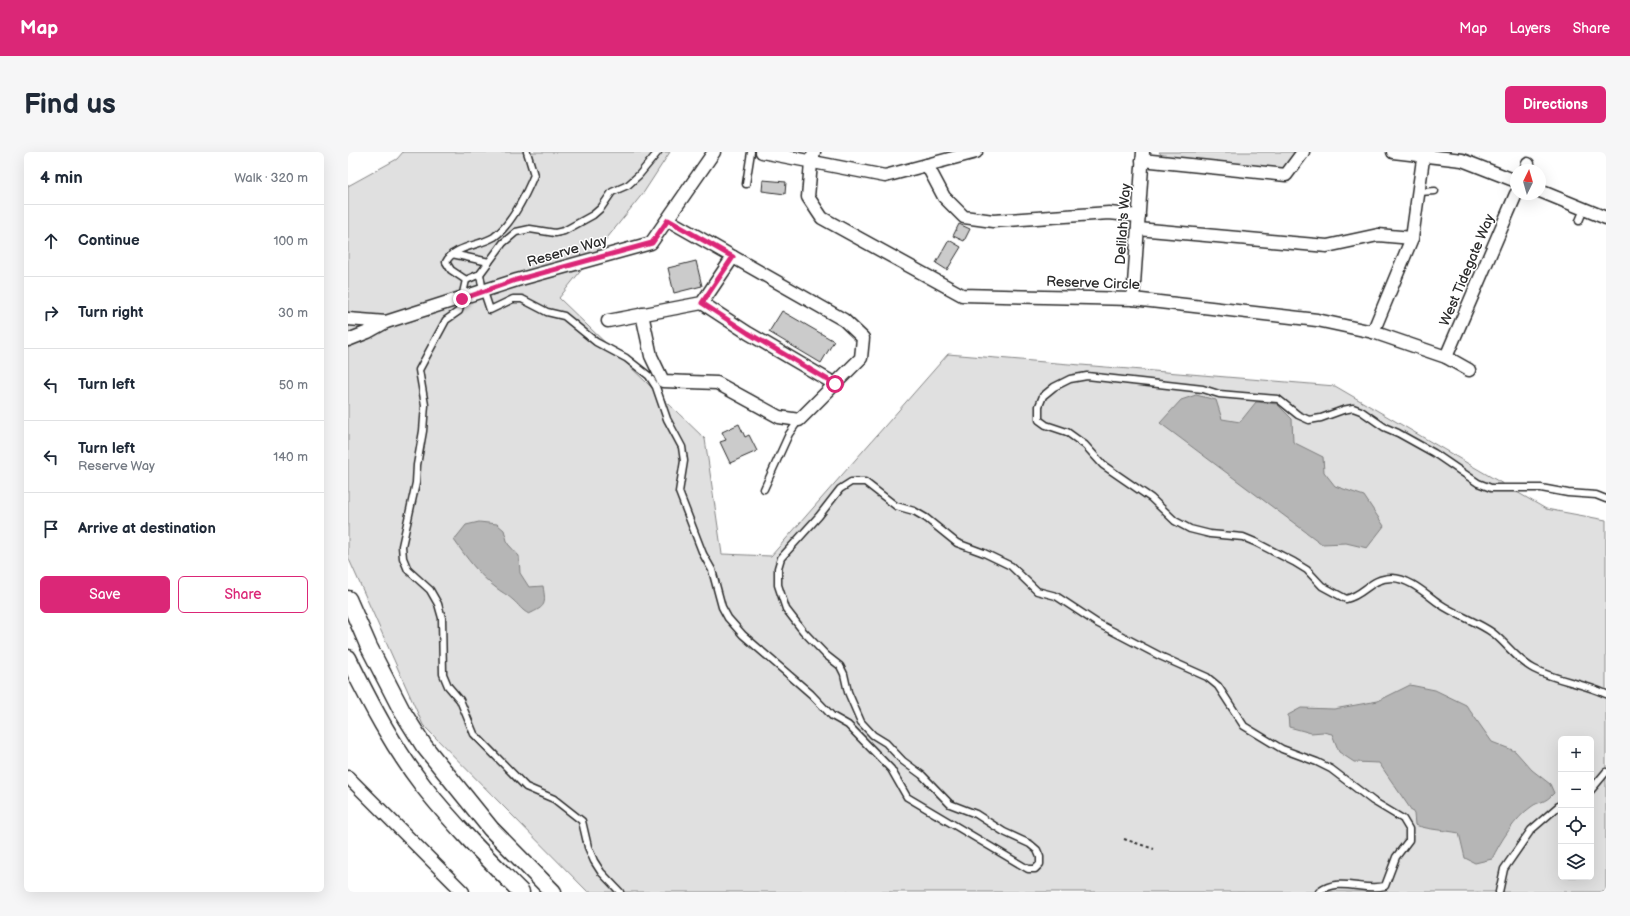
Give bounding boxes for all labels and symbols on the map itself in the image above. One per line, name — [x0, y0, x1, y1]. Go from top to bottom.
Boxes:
north arrow — [1510, 164, 1546, 200]
street label: Delilah's Way — [1112, 182, 1134, 265]
street label: West Tidegate Way — [1436, 211, 1499, 329]
street label: Reserve Way — [525, 231, 610, 271]
street label: Reserve Circle — [1046, 273, 1140, 293]
route end — [453, 290, 471, 308]
route start — [826, 375, 844, 393]

